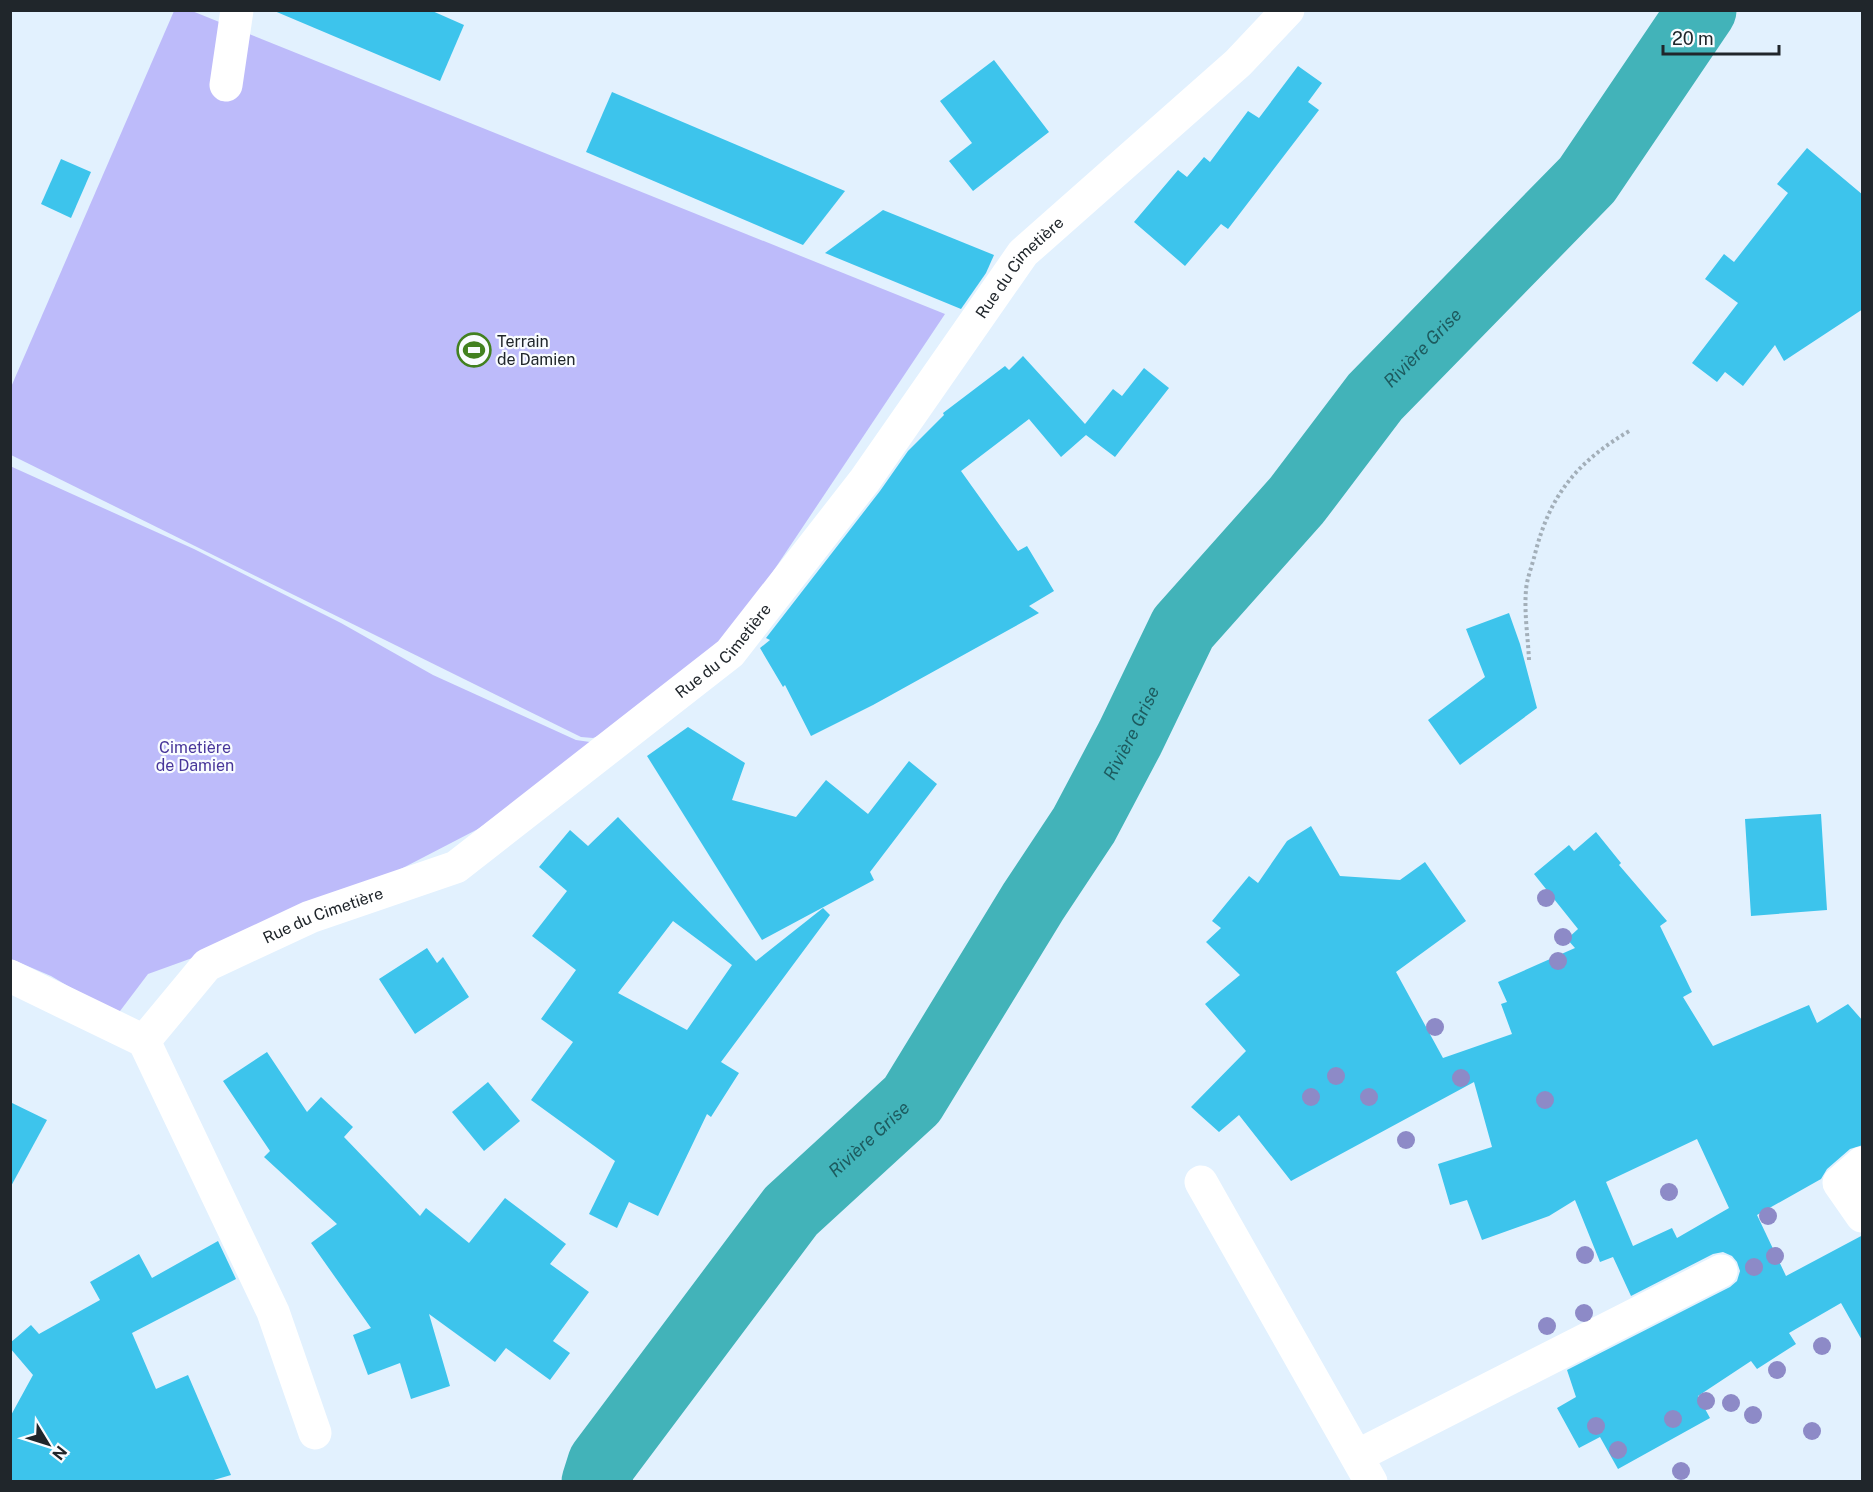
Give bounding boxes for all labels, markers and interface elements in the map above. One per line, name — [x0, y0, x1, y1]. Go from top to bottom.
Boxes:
scale bar — [1663, 18, 1778, 56]
text: 20 m — [1672, 28, 1714, 49]
street label: Rue du Cimetière — [972, 213, 1067, 322]
water label: Rivière Grise — [1379, 304, 1466, 392]
sports icon: Terrain de Damien — [456, 332, 492, 368]
place label: Terrain de Damien — [497, 332, 575, 369]
street label: Rue du Cimetière — [672, 600, 775, 702]
water label: Rivière Grise — [1099, 682, 1163, 783]
park label: Cimetière de Damien — [156, 738, 234, 775]
street label: Rue du Cimetière — [260, 884, 386, 948]
water label: Rivière Grise — [824, 1097, 914, 1181]
north arrow — [18, 1414, 78, 1474]
text: N — [48, 1442, 71, 1464]

